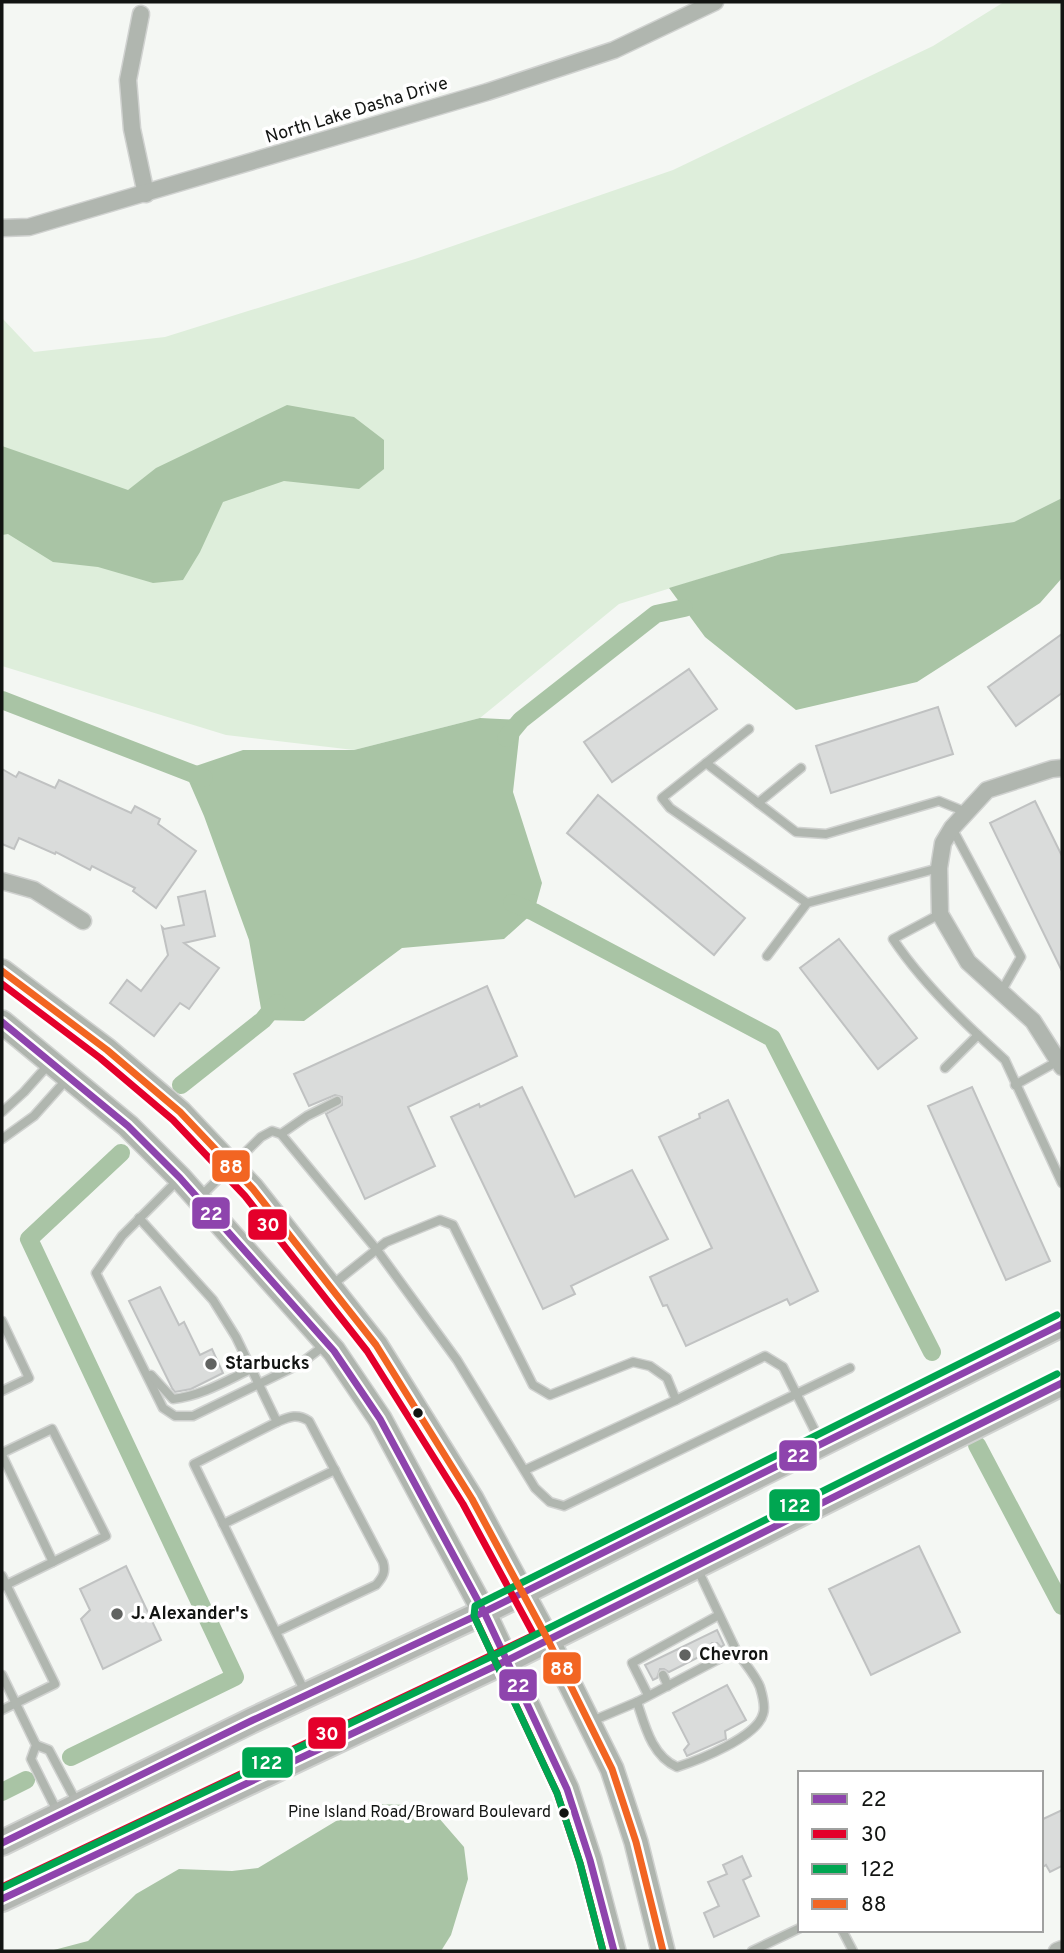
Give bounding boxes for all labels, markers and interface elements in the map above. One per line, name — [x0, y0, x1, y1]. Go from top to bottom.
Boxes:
street label: North Lake Dasha Drive — [263, 72, 451, 150]
line badge: 88 — [211, 1149, 251, 1183]
text: 88 — [219, 1156, 243, 1180]
line badge: 22 — [191, 1196, 231, 1230]
text: 22 — [199, 1203, 223, 1227]
line badge: 30 — [247, 1208, 288, 1241]
text: 30 — [256, 1214, 280, 1238]
place label: Starbucks — [225, 1353, 310, 1376]
marker: Starbucks — [203, 1356, 219, 1372]
unlabelled marker — [411, 1406, 425, 1420]
line badge: 22 — [778, 1439, 818, 1472]
text: 22 — [786, 1445, 810, 1469]
line badge: 122 — [768, 1488, 821, 1522]
text: 122 — [780, 1495, 810, 1519]
place label: J. Alexander's — [131, 1603, 249, 1626]
marker: J. Alexander's — [109, 1606, 125, 1622]
place label: Chevron — [699, 1644, 769, 1667]
marker: Chevron — [677, 1647, 693, 1663]
line badge: 88 — [542, 1651, 582, 1685]
text: 88 — [550, 1658, 574, 1682]
line badge: 22 — [498, 1668, 538, 1702]
text: 22 — [506, 1675, 530, 1699]
line badge: 30 — [307, 1716, 347, 1750]
text: 30 — [315, 1723, 339, 1747]
line badge: 122 — [241, 1746, 294, 1779]
text: 122 — [252, 1752, 282, 1776]
legend — [798, 1771, 1043, 1932]
text: 22 — [861, 1787, 887, 1814]
place label: Pine Island Road/Broward Boulevard — [288, 1803, 551, 1823]
marker: Pine Island Road/Broward Boulevard — [557, 1806, 571, 1820]
text: 30 — [861, 1822, 887, 1849]
text: 122 — [861, 1857, 895, 1884]
text: 88 — [861, 1892, 887, 1919]

